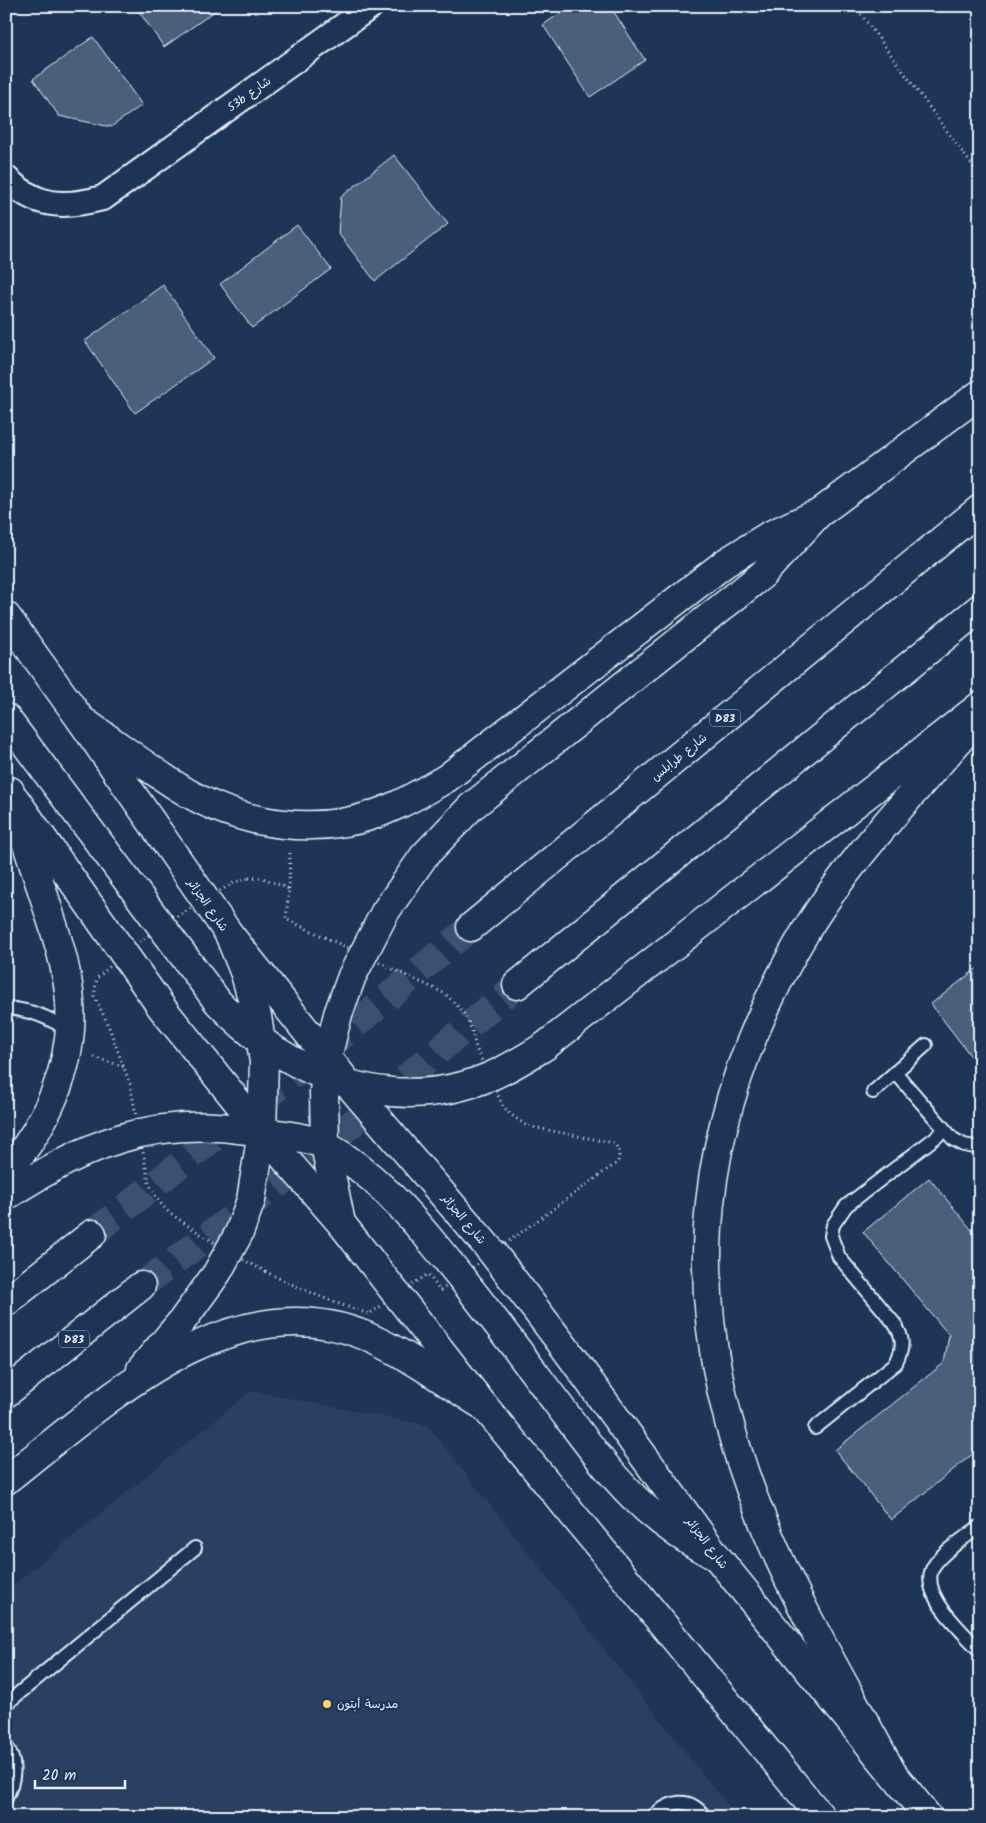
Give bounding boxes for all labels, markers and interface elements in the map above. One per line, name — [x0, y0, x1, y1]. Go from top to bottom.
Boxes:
street label: 53b شارع — [223, 72, 275, 117]
road number: D83 — [710, 710, 740, 726]
street label: شارع طرابلس — [647, 729, 712, 786]
street label: شارع الجزائر — [182, 874, 233, 936]
street label: شارع الجزائر — [436, 1189, 490, 1249]
road number: D83 — [59, 1330, 89, 1348]
street label: شارع الجزائر — [680, 1512, 732, 1573]
place label: مدرسة أبتون — [337, 1695, 398, 1714]
marker: مدرسة أبتون — [321, 1698, 333, 1710]
scale bar — [35, 1758, 125, 1790]
text: 20 m — [42, 1764, 76, 1788]

